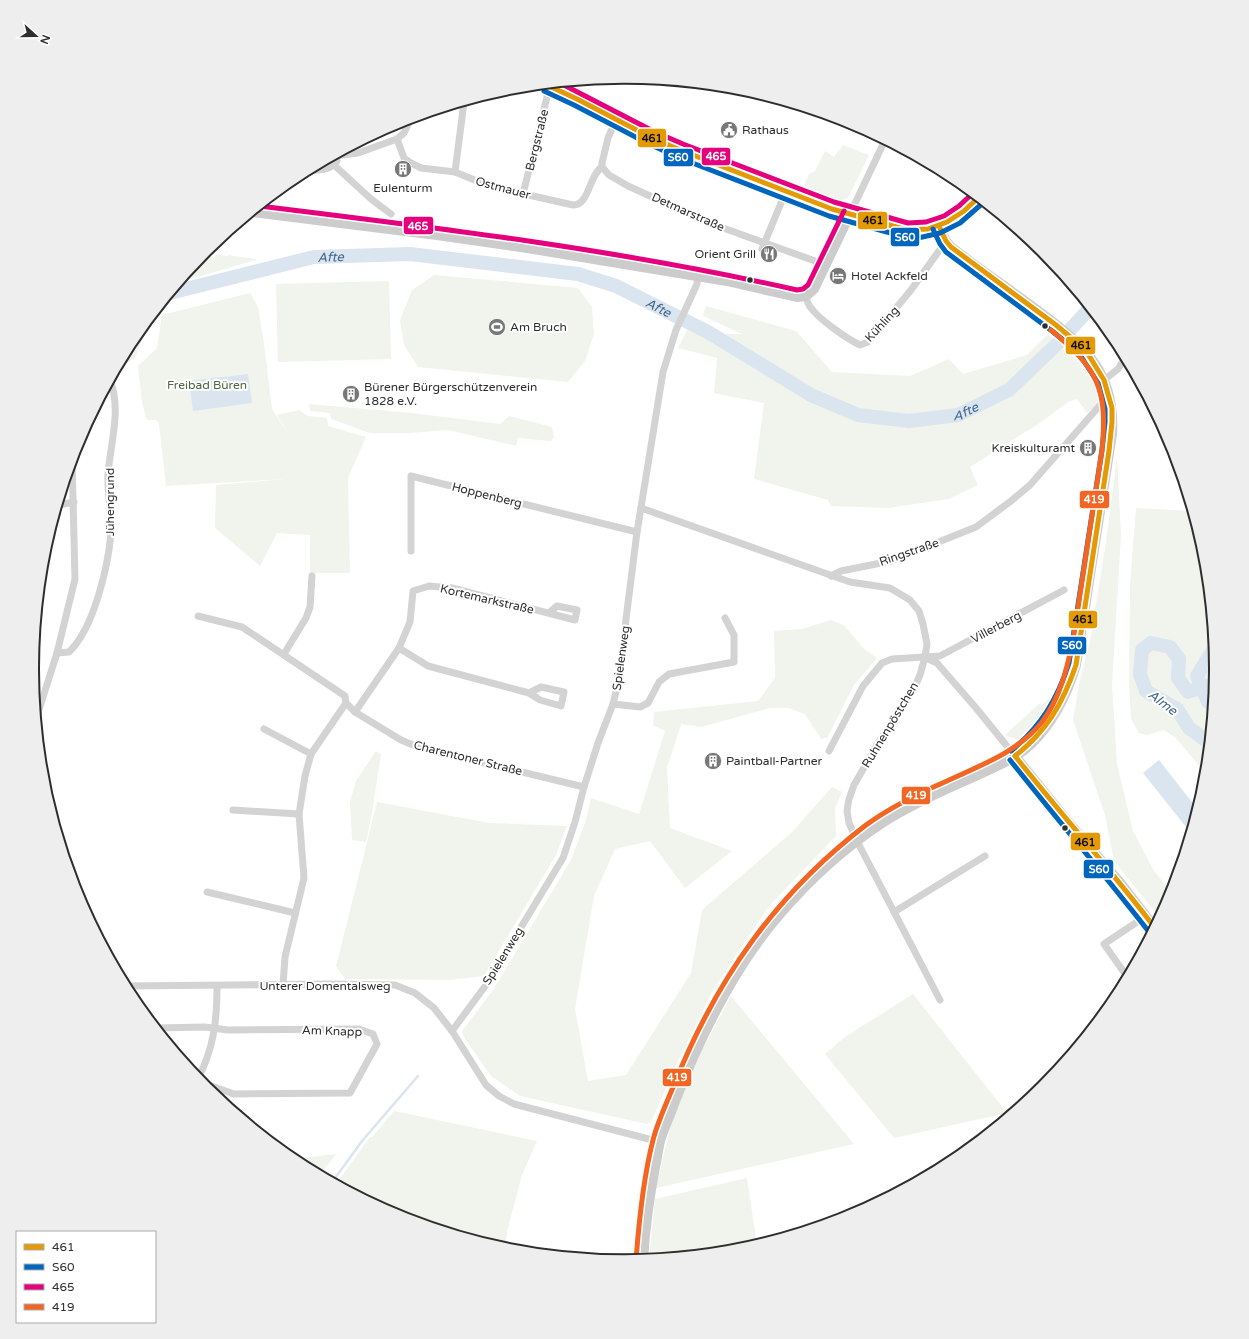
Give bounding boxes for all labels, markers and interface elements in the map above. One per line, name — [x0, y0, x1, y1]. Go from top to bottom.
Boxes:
north arrow — [16, 16, 56, 56]
text: N — [37, 33, 53, 46]
street label: Bergstraße — [523, 108, 551, 172]
public building icon: Rathaus — [719, 120, 739, 140]
place label: Rathaus — [742, 123, 789, 137]
line badge: 461 — [637, 128, 667, 148]
text: 461 — [642, 132, 662, 145]
line badge: 465 — [701, 147, 731, 166]
line badge: S60 — [663, 148, 694, 167]
text: 465 — [706, 150, 726, 163]
text: S60 — [668, 151, 688, 164]
building icon: Eulenturm — [393, 159, 413, 179]
street label: Ostmauer — [474, 174, 532, 202]
place label: Eulenturm — [373, 181, 433, 195]
street label: Detmarstraße — [649, 190, 727, 234]
line badge: 461 — [857, 211, 888, 230]
text: 461 — [863, 214, 883, 227]
line badge: 465 — [403, 216, 434, 235]
text: 465 — [408, 220, 428, 233]
line badge: S60 — [890, 227, 920, 247]
text: S60 — [895, 231, 915, 244]
restaurant icon: Orient Grill — [759, 244, 779, 264]
place label: Orient Grill — [694, 247, 756, 261]
water label: Afte — [317, 249, 345, 266]
hotel icon: Hotel Ackfeld — [828, 266, 848, 286]
place label: Hotel Ackfeld — [851, 269, 928, 283]
unlabelled marker — [745, 275, 755, 285]
water label: Afte — [643, 295, 674, 322]
street label: Kühling — [862, 303, 902, 345]
sports icon: Am Bruch — [487, 317, 507, 337]
place label: Am Bruch — [510, 320, 567, 334]
unlabelled marker — [1040, 321, 1050, 331]
line badge: 461 — [1065, 336, 1096, 355]
text: 461 — [1071, 339, 1091, 352]
park label: Freibad Büren — [167, 378, 247, 392]
place label: Bürener Bürgerschützenverein 1828 e.V. — [364, 380, 537, 408]
building icon: Bürener Bürgerschützenverein 1828 e.V. — [341, 384, 361, 404]
water label: Afte — [952, 399, 982, 425]
building icon: Kreiskulturamt — [1078, 438, 1098, 458]
place label: Kreiskulturamt — [991, 441, 1075, 455]
street label: Jühengrund — [103, 468, 117, 536]
street label: Hoppenberg — [450, 480, 524, 510]
line badge: 419 — [1079, 490, 1110, 509]
text: 419 — [1084, 493, 1104, 506]
street label: Ringstraße — [877, 535, 941, 569]
street label: Kortemarkstraße — [439, 581, 535, 617]
street label: Villerberg — [968, 608, 1024, 646]
line badge: 461 — [1068, 610, 1098, 629]
text: 461 — [1073, 613, 1093, 626]
street label: Spielenweg — [610, 625, 632, 691]
line badge: S60 — [1057, 636, 1087, 655]
text: S60 — [1062, 639, 1082, 652]
street label: Ruhnenpöstchen — [859, 680, 921, 770]
water label: Alme — [1145, 687, 1181, 719]
street label: Charentoner Straße — [412, 738, 524, 778]
building icon: Paintball-Partner — [703, 751, 723, 771]
place label: Paintball-Partner — [726, 754, 822, 768]
line badge: 419 — [901, 786, 931, 805]
text: 419 — [906, 789, 926, 802]
unlabelled marker — [1060, 823, 1070, 833]
line badge: 461 — [1070, 832, 1101, 851]
text: 461 — [1075, 836, 1095, 849]
line badge: S60 — [1083, 859, 1114, 879]
text: S60 — [1089, 863, 1109, 876]
street label: Spielenweg — [480, 925, 526, 987]
street label: Unterer Domentalsweg — [259, 979, 391, 993]
street label: Am Knapp — [302, 1023, 362, 1039]
line badge: 419 — [662, 1068, 692, 1087]
text: 419 — [667, 1071, 687, 1084]
legend — [16, 1231, 156, 1323]
text: 461 — [52, 1240, 75, 1254]
text: S60 — [52, 1260, 75, 1274]
text: 465 — [52, 1280, 75, 1294]
text: 419 — [52, 1300, 75, 1314]

